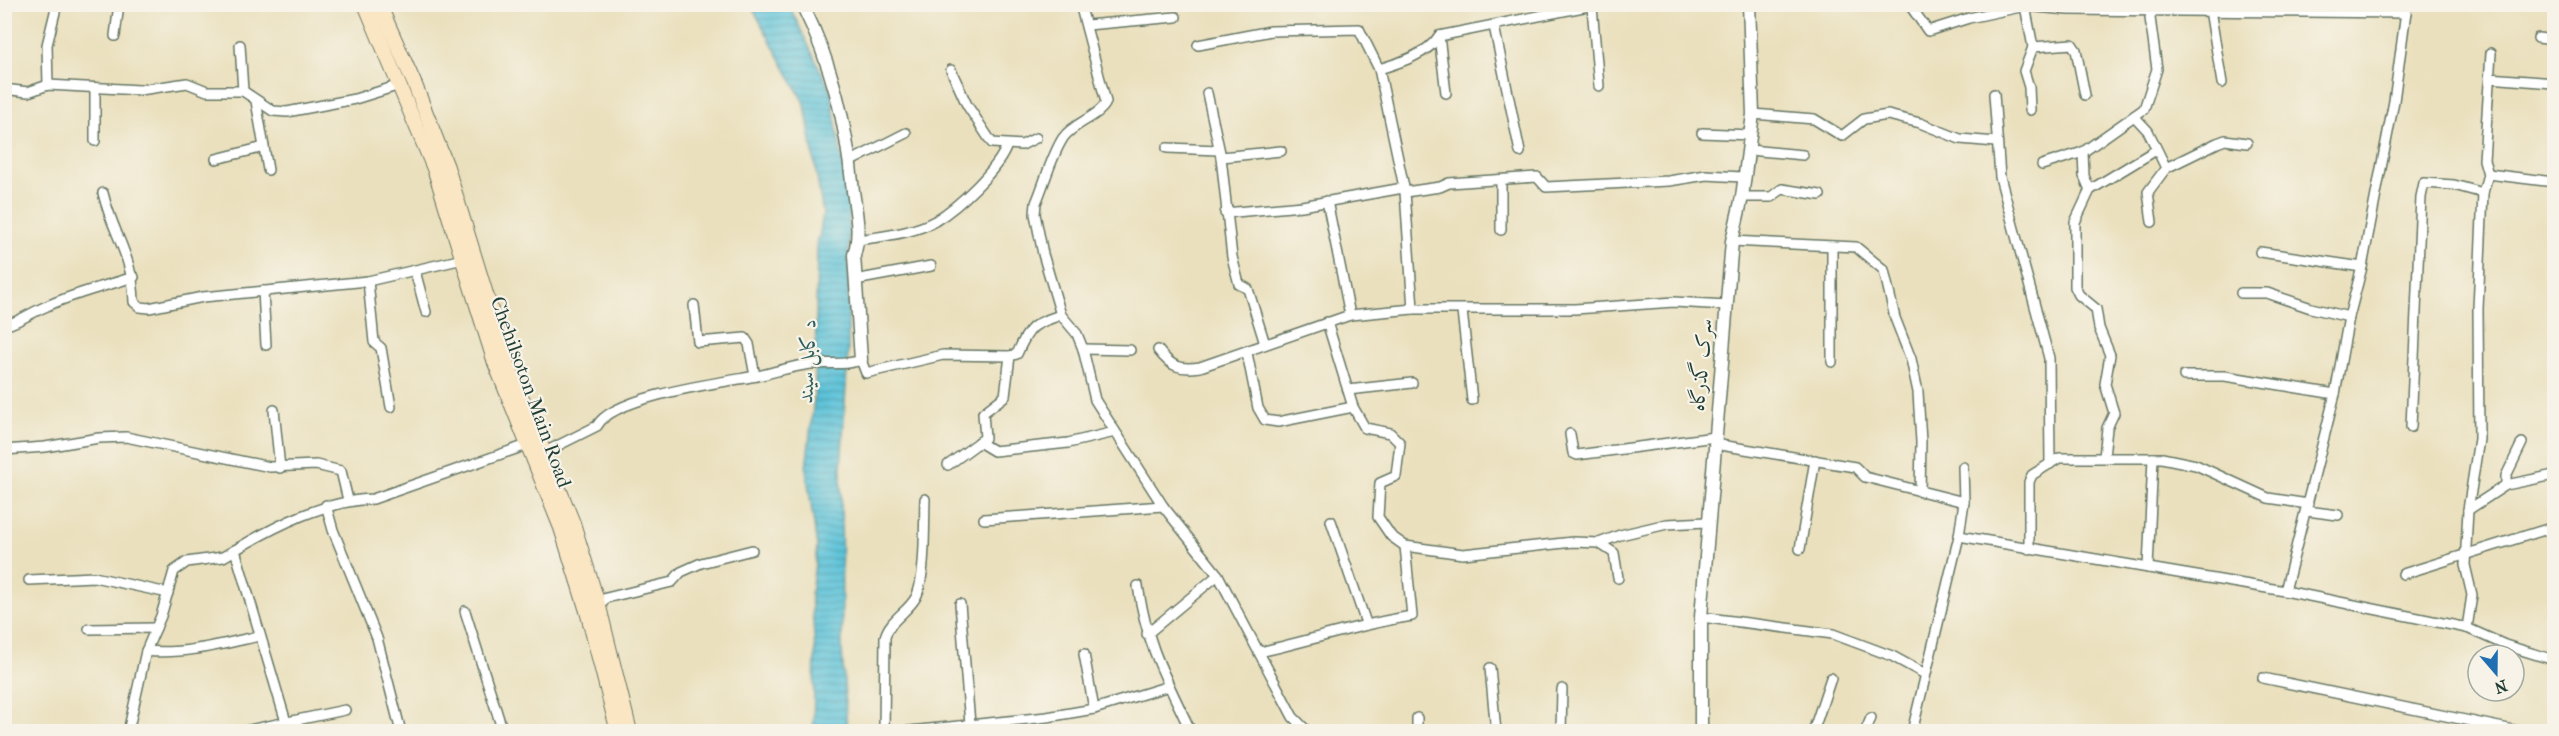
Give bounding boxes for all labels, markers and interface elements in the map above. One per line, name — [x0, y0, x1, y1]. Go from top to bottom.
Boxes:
street label: Chehilsoton Main Road — [486, 293, 577, 492]
water label: د کابل سيند — [794, 318, 823, 404]
street label: سرک گذرگاه — [1683, 318, 1718, 412]
north arrow — [2466, 643, 2526, 703]
text: N — [2491, 676, 2510, 698]

